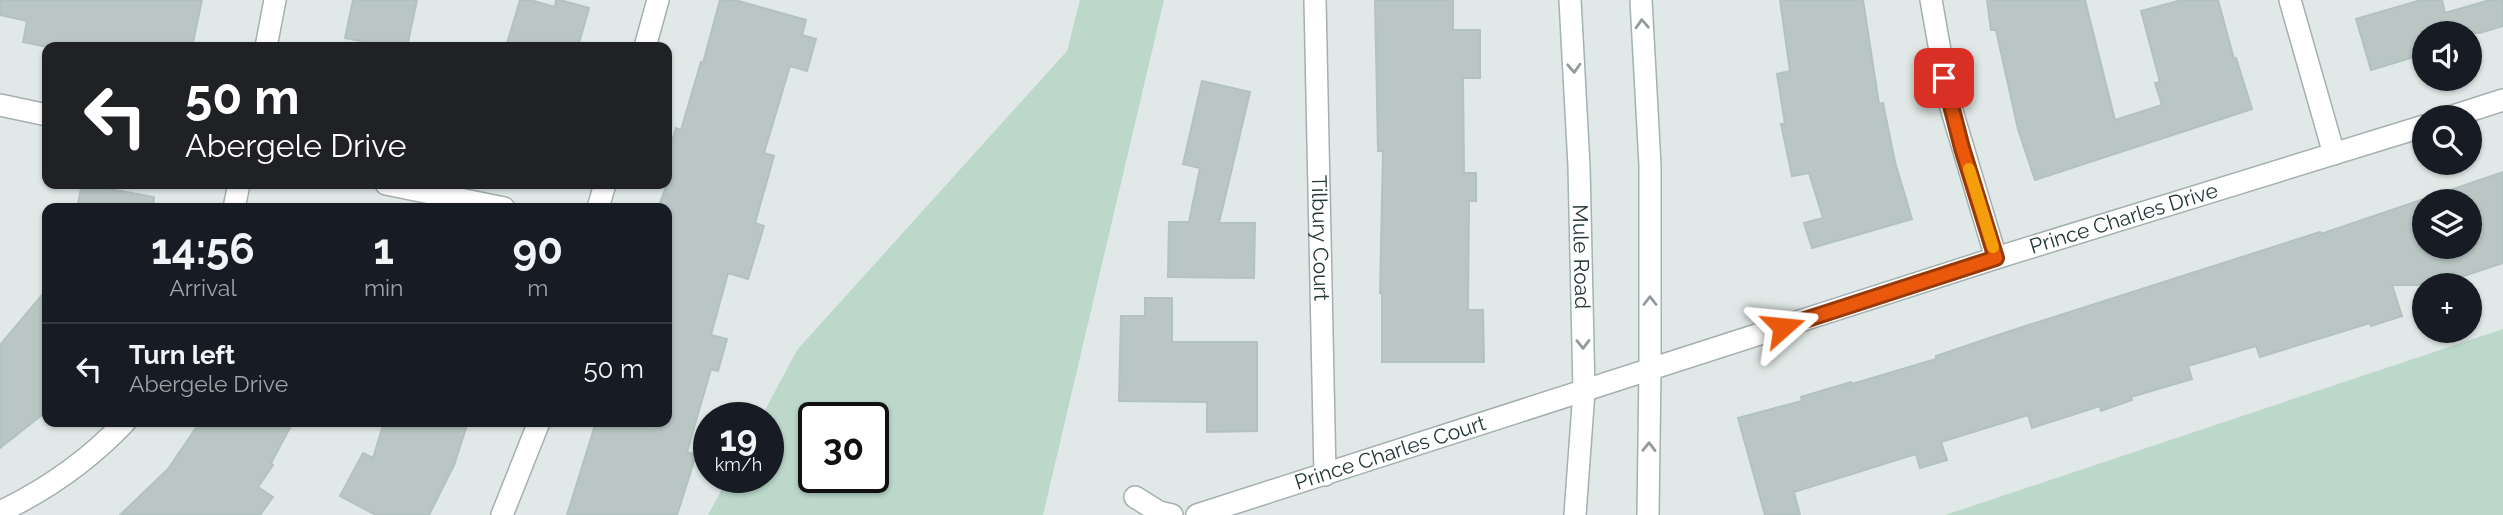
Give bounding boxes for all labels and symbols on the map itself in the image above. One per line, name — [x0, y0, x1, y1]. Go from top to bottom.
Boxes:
one-way arrow — [1635, 19, 1650, 30]
pin — [1914, 48, 1974, 108]
one-way arrow — [1566, 63, 1581, 74]
street label: Tilbury Court — [1307, 175, 1334, 301]
street label: Prince Charles Drive — [2026, 177, 2221, 259]
street label: Mule Road — [1568, 204, 1595, 309]
position arrow — [1746, 290, 1820, 364]
one-way arrow — [1642, 295, 1658, 306]
one-way arrow — [1575, 339, 1590, 350]
speed limit sign: 30 — [798, 402, 889, 493]
street label: Prince Charles Court — [1291, 410, 1489, 495]
one-way arrow — [1641, 441, 1657, 452]

